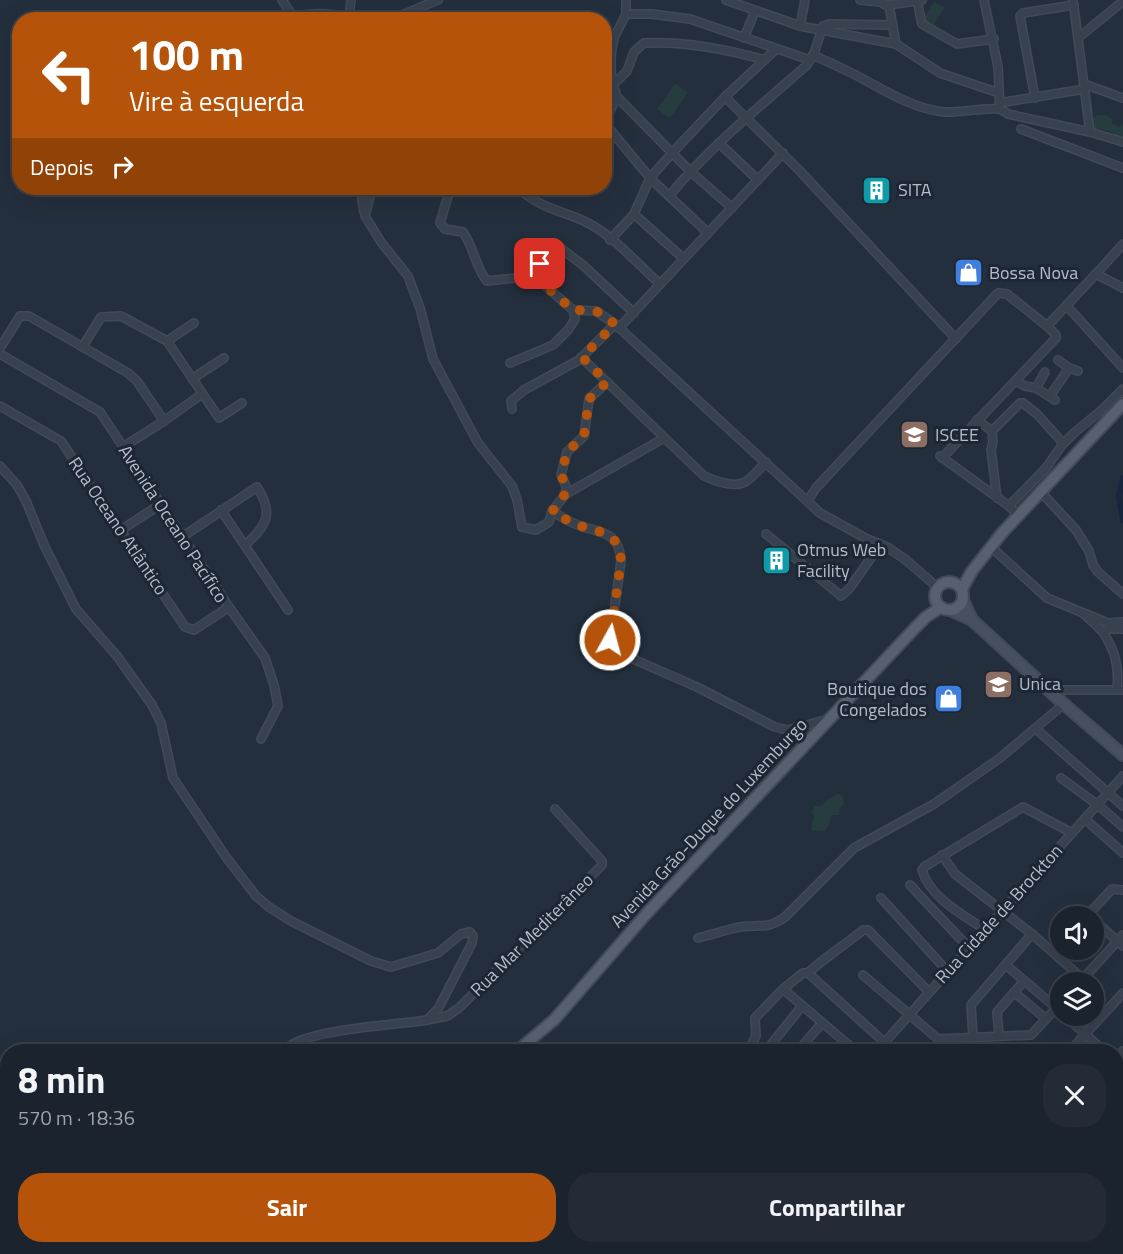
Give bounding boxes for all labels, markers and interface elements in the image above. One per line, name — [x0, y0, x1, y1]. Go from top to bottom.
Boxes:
text: 100 m — [129, 22, 244, 86]
icon: left — [30, 36, 108, 114]
text: Vire à esquerda — [129, 80, 304, 121]
text: Depois — [30, 150, 94, 184]
icon: right — [106, 150, 139, 183]
building icon: SITA — [861, 174, 893, 206]
place label: SITA — [898, 176, 932, 203]
pin — [514, 238, 565, 289]
icon: arrive — [523, 247, 556, 280]
shop icon: Bossa Nova — [952, 257, 984, 289]
place label: Bossa Nova — [989, 259, 1078, 286]
school or university icon: ISCEE — [898, 419, 930, 451]
place label: ISCEE — [935, 421, 979, 448]
street label: Avenida Oceano Pacífico — [112, 439, 235, 608]
street label: Rua Oceano Atlântico — [62, 451, 175, 600]
place label: Otmus Web Facility — [797, 536, 886, 584]
building icon: Otmus Web Facility — [760, 544, 792, 576]
position arrow — [578, 608, 642, 672]
school or university icon: Unica — [982, 668, 1014, 700]
place label: Unica — [1019, 670, 1061, 697]
place label: Boutique dos Congelados — [827, 675, 927, 723]
shop icon: Boutique dos Congelados — [932, 683, 964, 715]
street label: Avenida Grão-Duque do Luxemburgo — [604, 712, 813, 934]
street label: Rua Cidade de Brockton — [929, 838, 1069, 989]
street label: Rua Mar Mediterâneo — [464, 867, 599, 1002]
map controls — [1050, 906, 1104, 1026]
button: sound — [1050, 906, 1104, 960]
button: layers — [1050, 972, 1104, 1026]
text: 8 min — [18, 1052, 105, 1107]
button: close — [1043, 1064, 1106, 1127]
text: 570 m · 18:36 — [18, 1102, 135, 1133]
button: Sair — [18, 1173, 556, 1242]
button: Compartilhar — [568, 1173, 1106, 1242]

